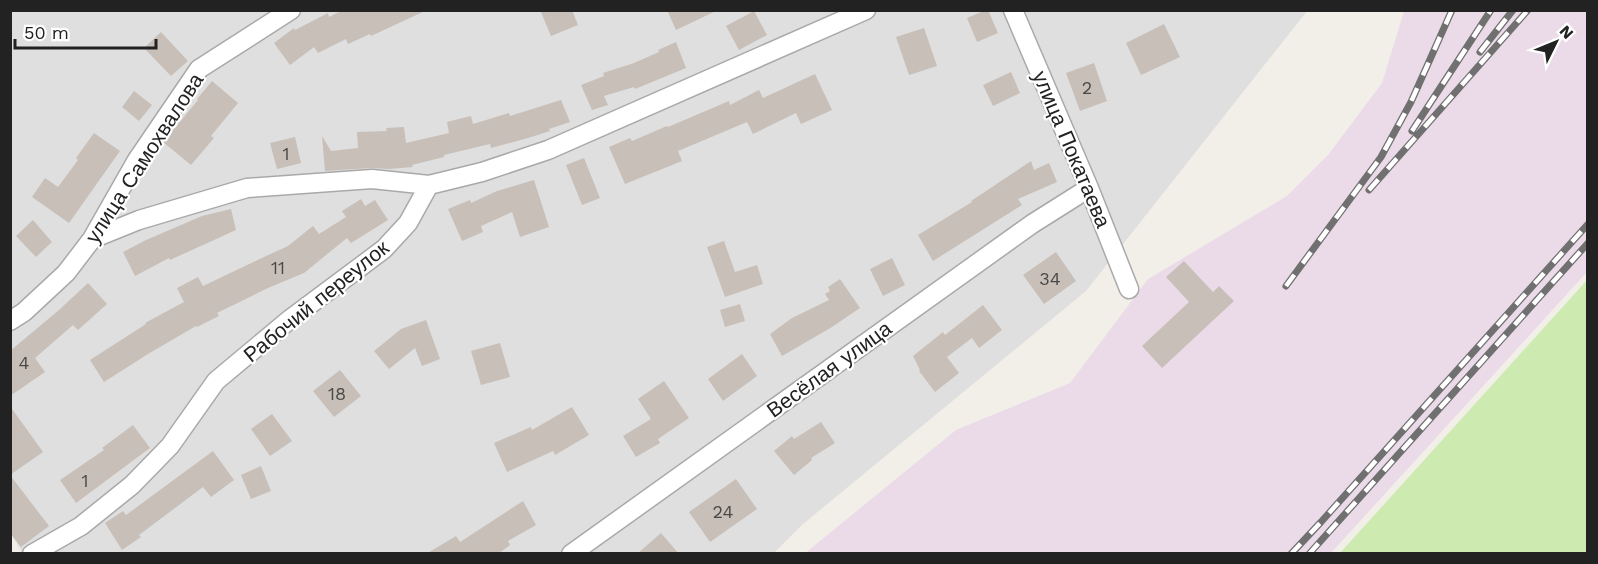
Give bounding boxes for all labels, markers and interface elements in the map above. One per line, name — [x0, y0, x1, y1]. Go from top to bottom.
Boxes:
scale bar — [15, 12, 156, 50]
north arrow — [1526, 12, 1586, 72]
text: N — [1556, 21, 1578, 43]
text: 50 m — [24, 22, 69, 43]
street label: улица Покатаева — [1028, 67, 1116, 231]
street label: улица Самохвалова — [80, 68, 208, 248]
house number: 2 — [1082, 77, 1092, 98]
house number: 1 — [282, 143, 290, 164]
street label: Рабочий переулок — [238, 234, 394, 367]
house number: 11 — [271, 257, 285, 278]
house number: 34 — [1039, 268, 1061, 289]
street label: Весёлая улица — [762, 315, 896, 423]
house number: 4 — [19, 352, 30, 373]
house number: 18 — [328, 383, 346, 404]
house number: 1 — [81, 470, 89, 491]
house number: 24 — [713, 501, 733, 522]

